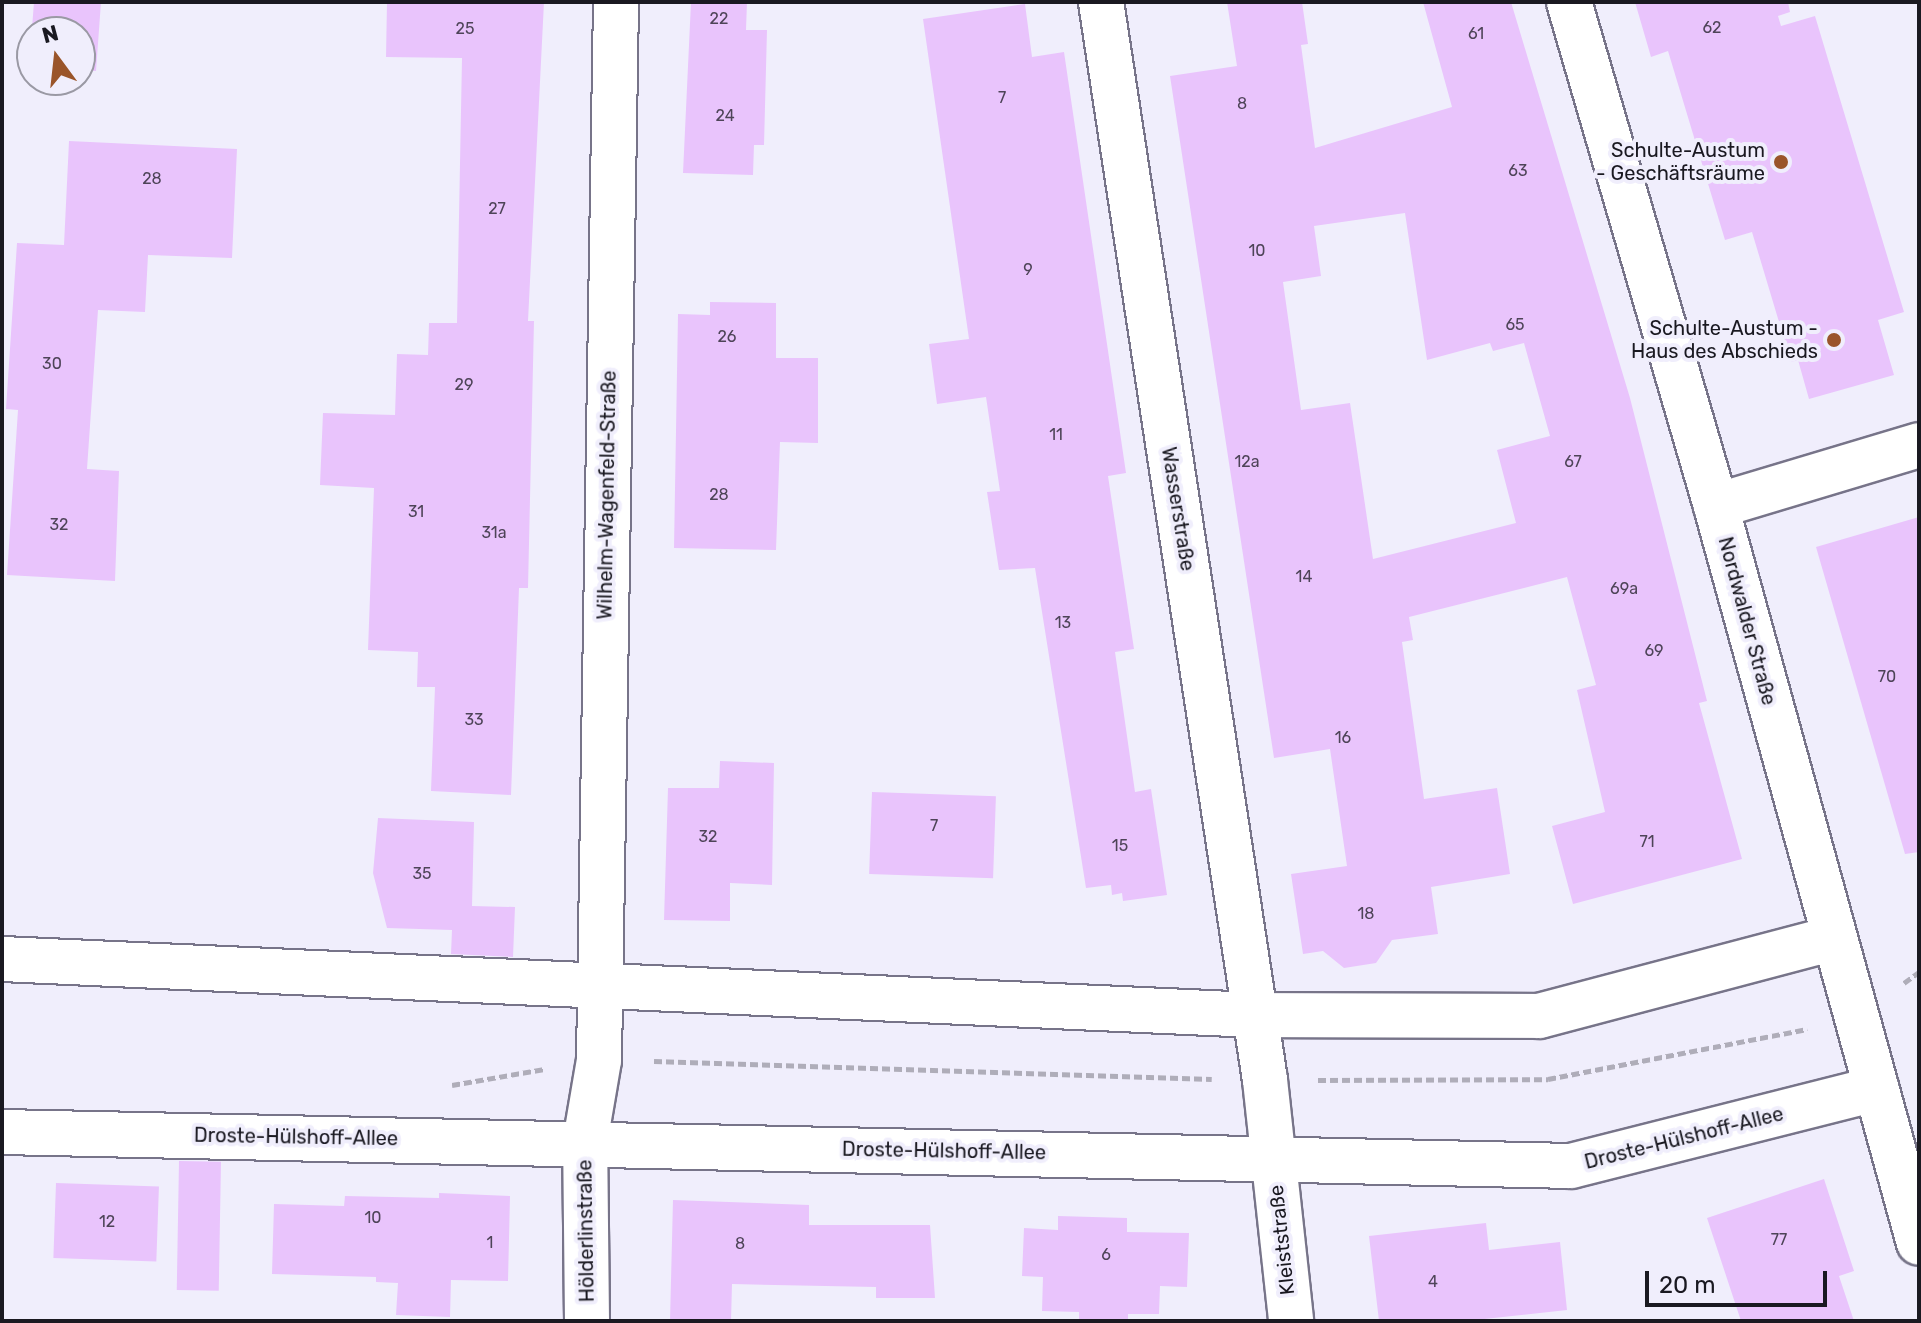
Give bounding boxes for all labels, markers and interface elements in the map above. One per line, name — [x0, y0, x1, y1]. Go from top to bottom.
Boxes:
house number: 22 — [710, 9, 728, 29]
north arrow — [16, 16, 96, 96]
house number: 62 — [1702, 18, 1722, 38]
text: N — [39, 19, 61, 49]
house number: 25 — [456, 19, 474, 39]
house number: 61 — [1468, 24, 1484, 44]
house number: 7 — [998, 88, 1006, 108]
house number: 8 — [1237, 94, 1247, 114]
house number: 24 — [715, 106, 735, 126]
place label: Schulte-Austum - Geschäftsräume — [1596, 138, 1765, 185]
marker: Schulte-Austum - Geschäftsräume — [1772, 153, 1790, 171]
house number: 63 — [1508, 161, 1528, 181]
house number: 28 — [142, 169, 162, 189]
house number: 27 — [488, 199, 506, 219]
house number: 10 — [1248, 241, 1266, 261]
house number: 9 — [1023, 260, 1033, 280]
house number: 65 — [1505, 315, 1525, 335]
place label: Schulte-Austum - Haus des Abschieds — [1630, 316, 1818, 363]
house number: 26 — [717, 327, 737, 347]
marker: Schulte-Austum - Haus des Abschieds — [1825, 331, 1843, 349]
house number: 30 — [42, 354, 62, 374]
street label: Wilhelm-Wagenfeld-Straße — [593, 370, 621, 620]
house number: 29 — [455, 375, 473, 395]
house number: 11 — [1049, 425, 1063, 445]
street label: Wasserstraße — [1156, 445, 1200, 573]
house number: 12a — [1234, 452, 1260, 472]
house number: 67 — [1564, 452, 1582, 472]
house number: 28 — [709, 485, 729, 505]
house number: 31 — [408, 502, 424, 522]
house number: 32 — [49, 515, 69, 535]
house number: 31a — [481, 523, 507, 543]
street label: Nordwalder Straße — [1713, 534, 1781, 708]
house number: 14 — [1296, 567, 1312, 587]
house number: 69a — [1610, 579, 1638, 599]
house number: 13 — [1055, 613, 1071, 633]
house number: 69 — [1644, 641, 1664, 661]
house number: 70 — [1878, 667, 1896, 687]
house number: 33 — [464, 710, 484, 730]
house number: 16 — [1335, 728, 1351, 748]
house number: 7 — [930, 816, 938, 836]
house number: 32 — [698, 827, 718, 847]
house number: 71 — [1639, 832, 1655, 852]
house number: 15 — [1112, 836, 1128, 856]
house number: 35 — [412, 864, 432, 884]
house number: 18 — [1357, 904, 1375, 924]
street label: Droste-Hülshoff-Allee — [1582, 1102, 1786, 1174]
street label: Droste-Hülshoff-Allee — [194, 1123, 398, 1151]
street label: Droste-Hülshoff-Allee — [842, 1137, 1046, 1165]
street label: Hölderlinstraße — [573, 1160, 599, 1302]
street label: Kleiststraße — [1264, 1184, 1300, 1296]
house number: 10 — [364, 1208, 382, 1228]
house number: 12 — [99, 1212, 115, 1232]
house number: 77 — [1771, 1230, 1787, 1250]
house number: 1 — [487, 1233, 493, 1253]
house number: 8 — [735, 1234, 745, 1254]
house number: 6 — [1101, 1245, 1111, 1265]
scale bar — [1649, 1255, 1831, 1305]
text: 20 m — [1659, 1271, 1716, 1299]
house number: 4 — [1428, 1272, 1438, 1292]

